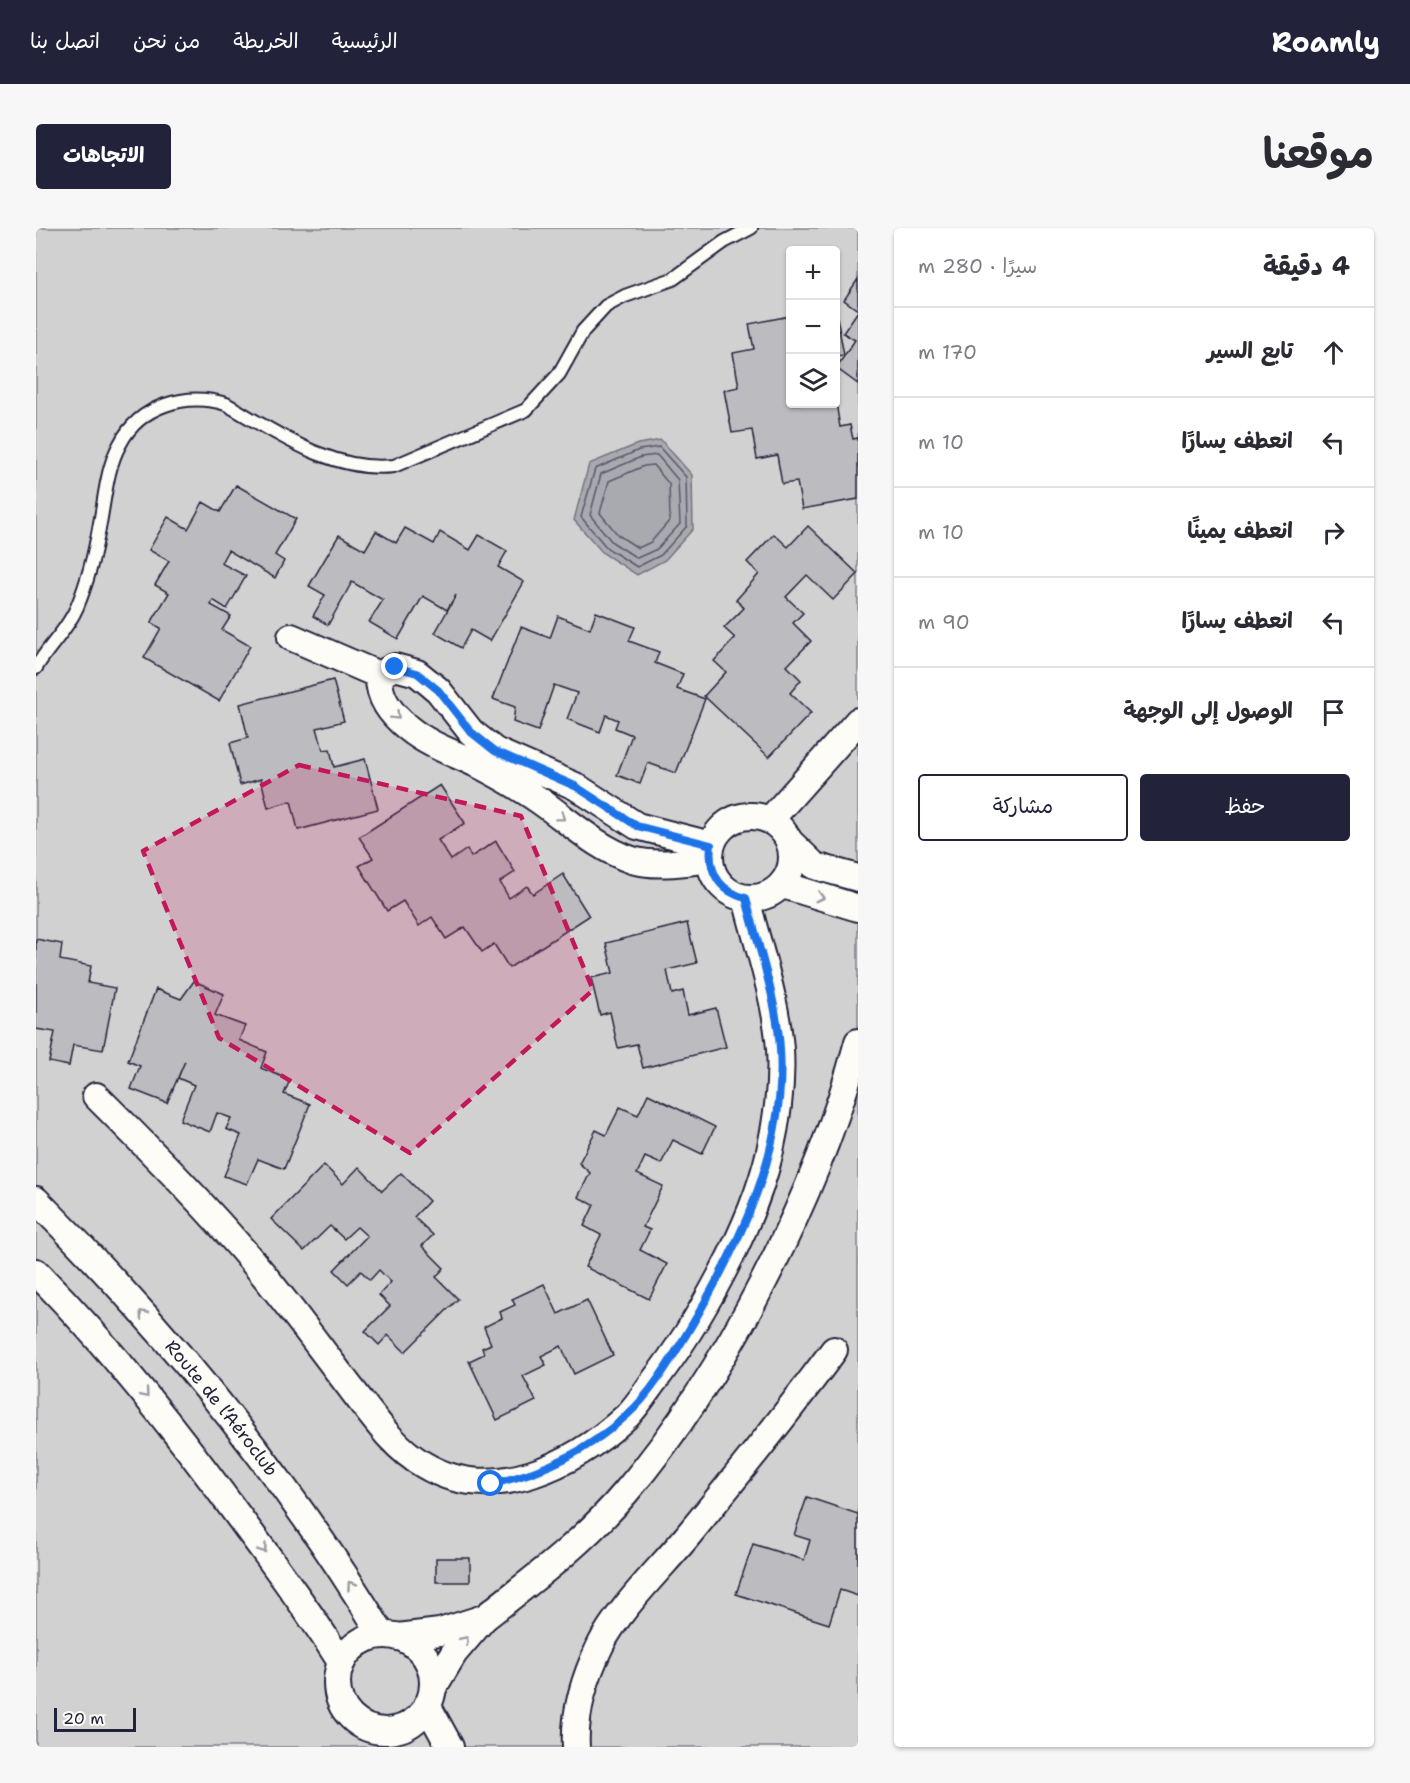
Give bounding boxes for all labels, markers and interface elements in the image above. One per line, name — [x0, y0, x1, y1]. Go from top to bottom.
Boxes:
text: Roamly — [1272, 23, 1380, 61]
text: اتصل بنا — [30, 27, 100, 55]
text: من نحن — [133, 27, 200, 55]
text: الخريطة — [233, 27, 299, 55]
text: الرئيسية — [332, 27, 398, 55]
button: الاتجاهات — [36, 124, 171, 189]
text: موقعنا — [1263, 125, 1374, 181]
map controls — [786, 246, 840, 408]
button: + — [786, 246, 840, 300]
text: 4 دقيقة — [1263, 248, 1350, 283]
text: سيرًا · 280 m — [918, 253, 1037, 279]
button: − — [786, 300, 840, 354]
text: تابع السير — [1207, 336, 1293, 365]
icon: ahead — [1317, 336, 1350, 369]
text: 170 m — [918, 339, 977, 365]
button: layers — [786, 354, 840, 408]
text: انعطف يسارًا — [1181, 426, 1293, 455]
icon: left — [1317, 426, 1350, 459]
text: 10 m — [918, 429, 964, 455]
text: انعطف يمينًا — [1187, 516, 1293, 545]
icon: right — [1317, 516, 1350, 549]
text: 10 m — [918, 519, 964, 545]
text: انعطف يسارًا — [1181, 606, 1293, 635]
icon: left — [1317, 606, 1350, 639]
text: 90 m — [918, 609, 970, 635]
route end — [381, 653, 407, 679]
text: الوصول إلى الوجهة — [1123, 696, 1293, 725]
icon: arrive — [1317, 696, 1350, 729]
one-way arrow — [388, 709, 399, 720]
button: مشاركة — [918, 774, 1128, 841]
button: حفظ — [1140, 774, 1350, 841]
one-way arrow — [555, 810, 566, 821]
one-way arrow — [814, 890, 825, 902]
one-way arrow — [139, 1310, 150, 1321]
street label: Route de l’Aéroclub — [160, 1335, 283, 1481]
one-way arrow — [137, 1387, 148, 1398]
route start — [477, 1470, 503, 1496]
one-way arrow — [256, 1542, 267, 1553]
one-way arrow — [347, 1581, 358, 1592]
one-way arrow — [458, 1636, 469, 1647]
scale bar — [54, 1705, 136, 1732]
text: 20 m — [63, 1708, 104, 1729]

